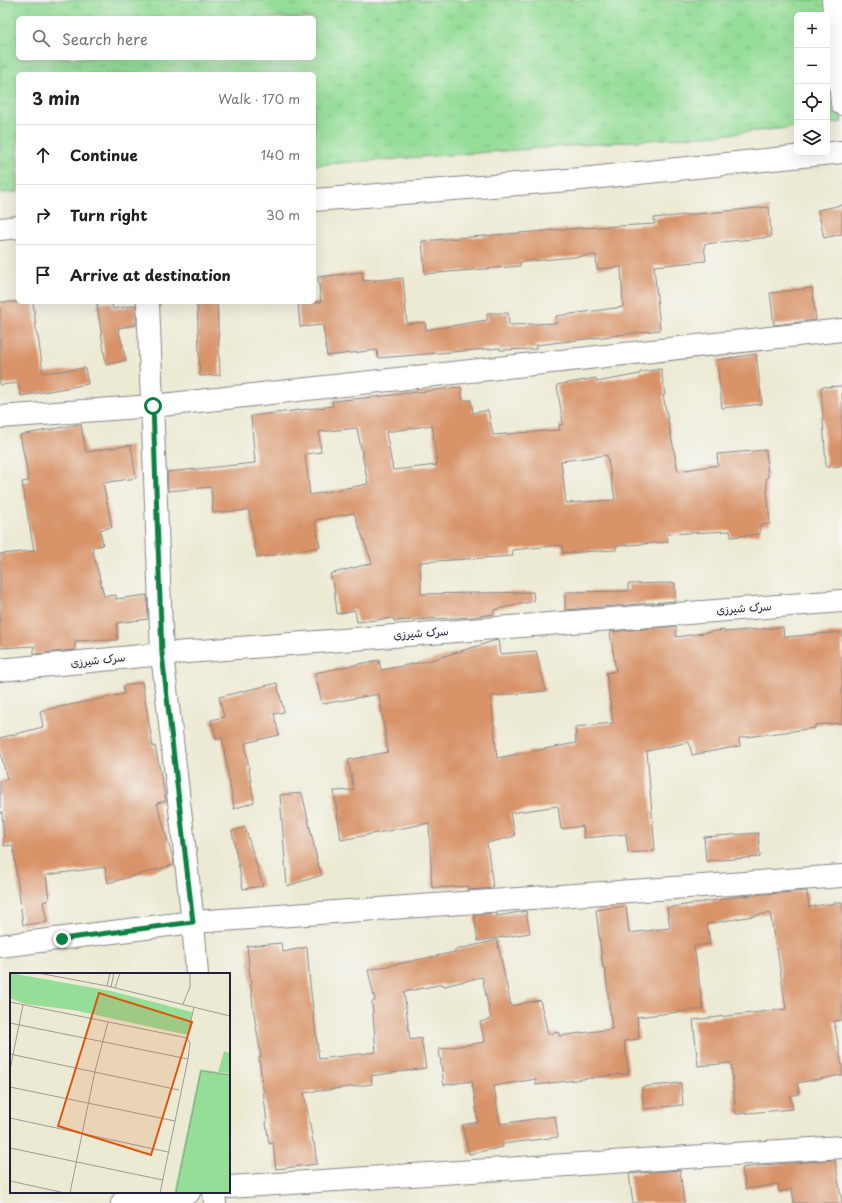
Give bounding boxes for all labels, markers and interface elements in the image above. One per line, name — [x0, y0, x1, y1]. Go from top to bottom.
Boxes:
map controls — [794, 12, 830, 156]
button: + — [794, 12, 830, 48]
search box — [16, 16, 316, 60]
icon: search — [30, 27, 52, 49]
text: Search here — [62, 27, 148, 50]
button: − — [794, 48, 830, 84]
button: locate — [794, 84, 830, 120]
text: 3 min — [32, 85, 80, 111]
text: Walk · 170 m — [218, 89, 300, 108]
button: layers — [794, 120, 830, 156]
text: Continue — [70, 143, 138, 166]
icon: ahead — [32, 144, 54, 166]
text: 140 m — [261, 145, 300, 164]
text: Turn right — [70, 203, 147, 226]
icon: right — [32, 204, 54, 226]
text: 30 m — [266, 205, 300, 224]
text: Arrive at destination — [70, 263, 231, 286]
icon: arrive — [32, 264, 54, 286]
route start — [144, 397, 162, 415]
street label: سرک شیرزی — [716, 597, 772, 618]
street label: سرک شیرزی — [393, 622, 449, 643]
street label: سرک شیرزی — [70, 648, 126, 671]
route end — [53, 930, 71, 948]
inset map — [10, 973, 230, 1193]

